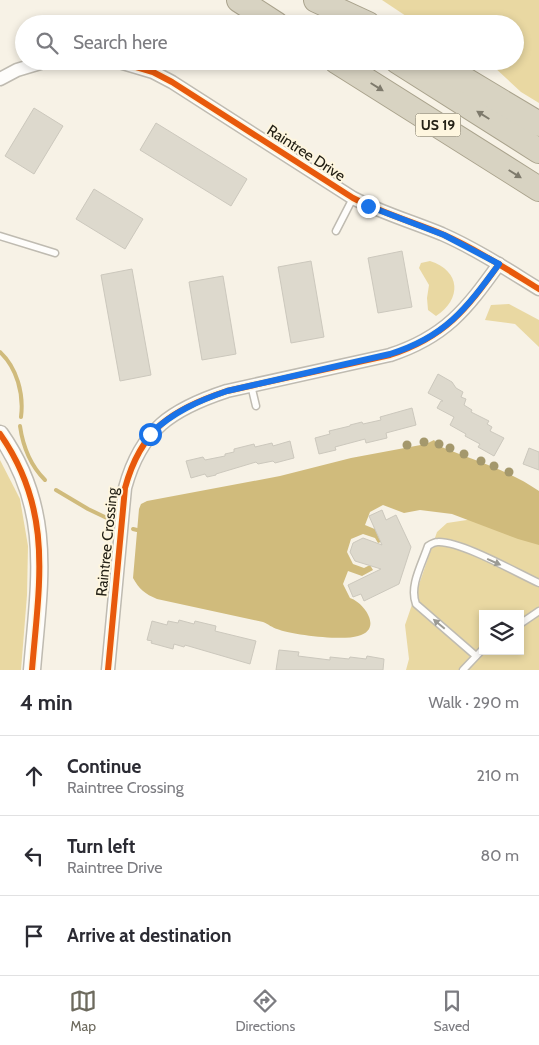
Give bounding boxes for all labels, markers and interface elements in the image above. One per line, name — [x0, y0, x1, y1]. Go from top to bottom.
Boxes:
search box — [15, 15, 524, 70]
icon: search — [33, 29, 61, 57]
text: Search here — [73, 31, 167, 54]
one-way arrow — [371, 83, 384, 92]
one-way arrow — [476, 111, 490, 120]
road number: US 19 — [416, 114, 460, 136]
street label: Raintree Drive — [264, 121, 349, 185]
one-way arrow — [508, 169, 521, 178]
route end — [357, 195, 380, 218]
route start — [139, 423, 162, 446]
street label: Raintree Crossing — [92, 486, 122, 597]
one-way arrow — [487, 558, 501, 566]
map controls — [479, 610, 524, 655]
button: layers — [479, 610, 524, 655]
one-way arrow — [434, 618, 446, 630]
text: 4 min — [20, 690, 73, 715]
text: Walk · 290 m — [429, 693, 519, 712]
text: Continue — [67, 755, 141, 778]
icon: ahead — [20, 762, 48, 790]
text: 210 m — [477, 766, 519, 785]
text: Raintree Crossing — [67, 778, 184, 797]
text: Turn left — [67, 835, 135, 858]
icon: left — [20, 842, 48, 870]
text: 80 m — [481, 846, 519, 865]
text: Raintree Drive — [67, 858, 163, 877]
icon: arrive — [20, 922, 48, 950]
text: Arrive at destination — [67, 924, 231, 947]
tab: Map — [69, 987, 97, 1035]
tab: Directions — [235, 987, 295, 1035]
tab: Saved — [433, 987, 470, 1035]

